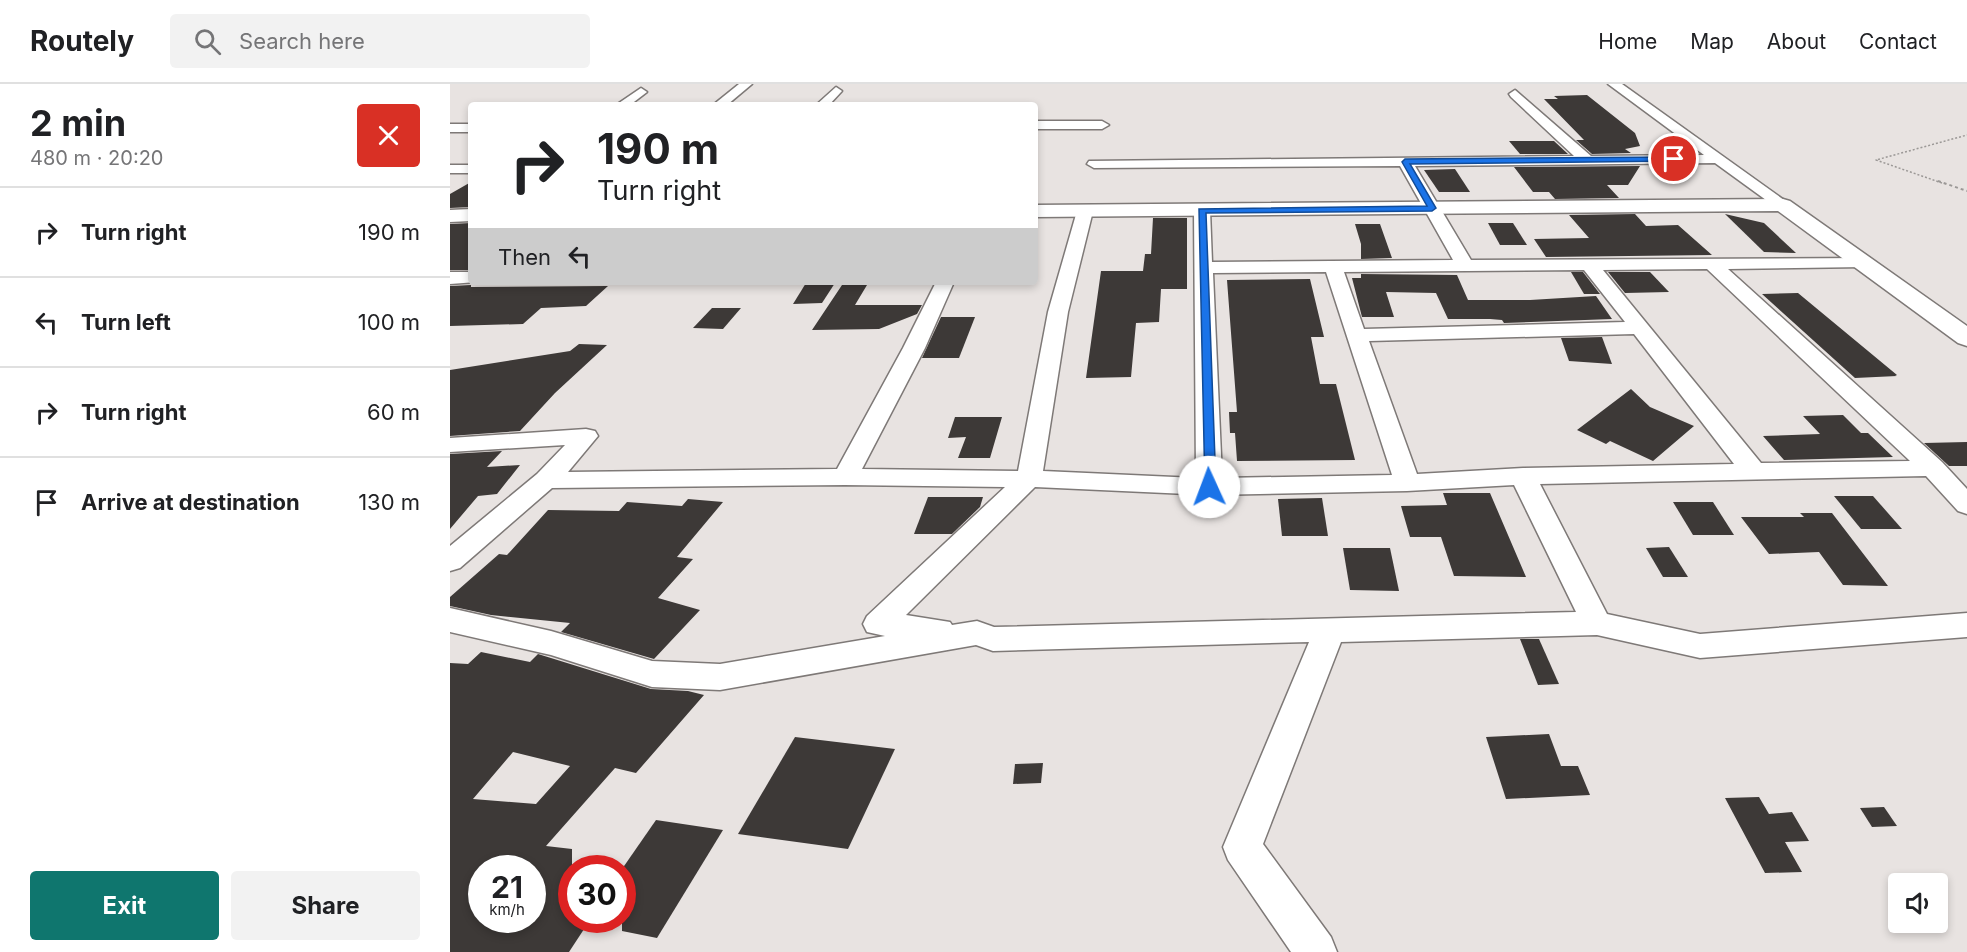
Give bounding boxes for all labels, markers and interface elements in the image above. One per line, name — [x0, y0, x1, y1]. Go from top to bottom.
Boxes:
search box — [170, 14, 590, 68]
text: Routely — [30, 24, 134, 58]
icon: search — [191, 25, 224, 58]
text: Search here — [239, 28, 365, 54]
text: Home — [1598, 29, 1657, 54]
text: Map — [1690, 29, 1734, 54]
text: About — [1767, 29, 1826, 54]
text: Contact — [1859, 29, 1937, 54]
text: 2 min — [30, 101, 126, 145]
button: close — [357, 104, 420, 167]
text: 190 m — [597, 123, 719, 174]
icon: right — [498, 126, 576, 204]
pin — [1648, 133, 1699, 184]
icon: arrive — [1657, 142, 1690, 175]
text: 480 m · 20:20 — [30, 146, 163, 170]
text: Turn right — [597, 174, 721, 207]
icon: right — [30, 216, 63, 249]
text: Turn right — [81, 219, 187, 245]
text: 190 m — [358, 219, 420, 245]
icon: left — [563, 240, 596, 273]
text: Then — [498, 244, 551, 270]
icon: left — [30, 306, 63, 339]
text: Turn left — [81, 309, 171, 335]
text: 100 m — [358, 309, 420, 335]
icon: right — [30, 396, 63, 429]
text: Turn right — [81, 399, 187, 425]
text: 60 m — [367, 399, 420, 425]
position arrow — [1177, 455, 1241, 519]
icon: arrive — [30, 486, 63, 519]
text: Arrive at destination — [81, 489, 300, 515]
text: 130 m — [358, 489, 420, 515]
speed limit sign: 30 — [558, 855, 636, 933]
text: 21 — [491, 869, 523, 905]
button: Exit — [30, 871, 219, 940]
button: Share — [231, 871, 420, 940]
map controls — [1888, 873, 1948, 933]
button: sound — [1888, 873, 1948, 933]
text: km/h — [489, 900, 525, 919]

